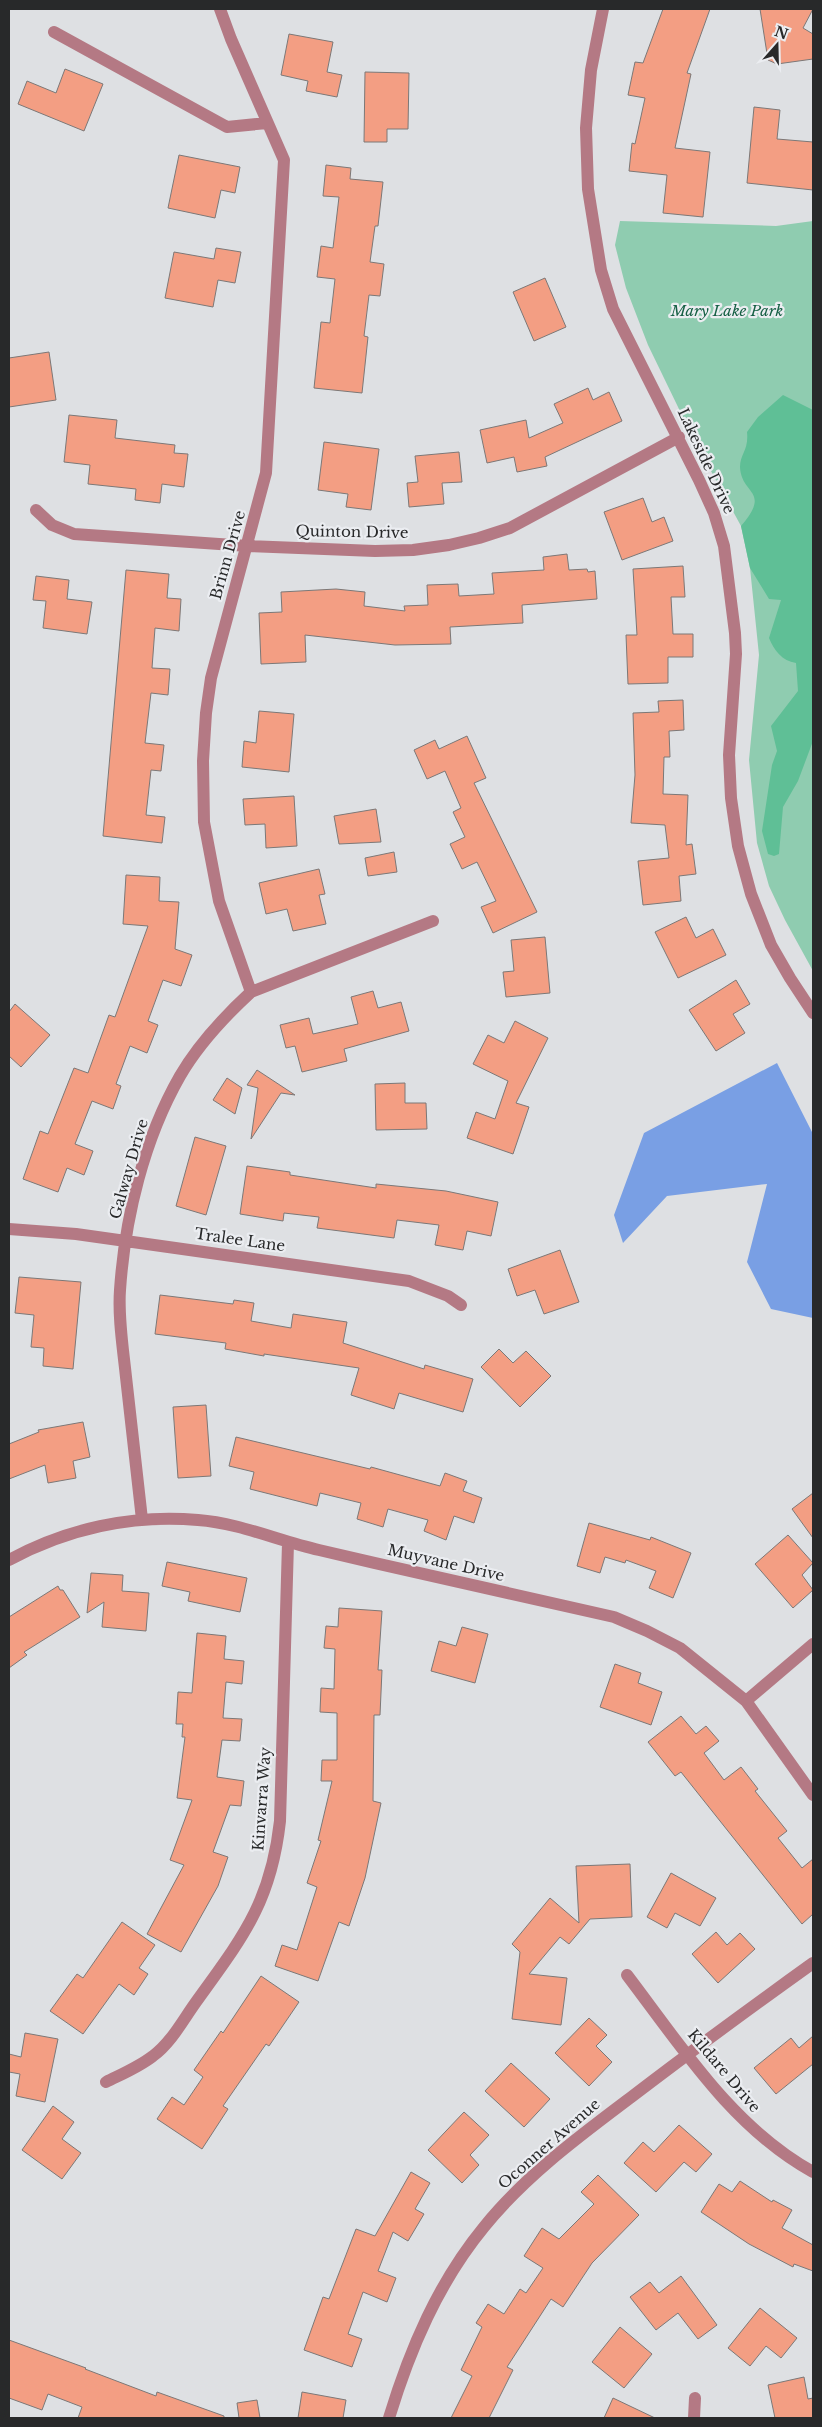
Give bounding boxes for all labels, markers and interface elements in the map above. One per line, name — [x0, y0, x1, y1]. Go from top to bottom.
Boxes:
north arrow — [752, 20, 802, 70]
text: N — [772, 22, 791, 43]
park label: Mary Lake Park — [670, 301, 783, 320]
street label: Lakeside Drive — [674, 405, 739, 517]
street label: Brinn Drive — [206, 508, 249, 602]
street label: Quinton Drive — [295, 521, 409, 542]
street label: Galway Drive — [105, 1117, 152, 1221]
street label: Tralee Lane — [194, 1224, 286, 1255]
street label: Muyvane Drive — [386, 1540, 506, 1585]
street label: Kinvarra Way — [248, 1746, 275, 1852]
street label: Kildare Drive — [684, 2025, 765, 2116]
street label: Oconner Avenue — [494, 2094, 604, 2193]

